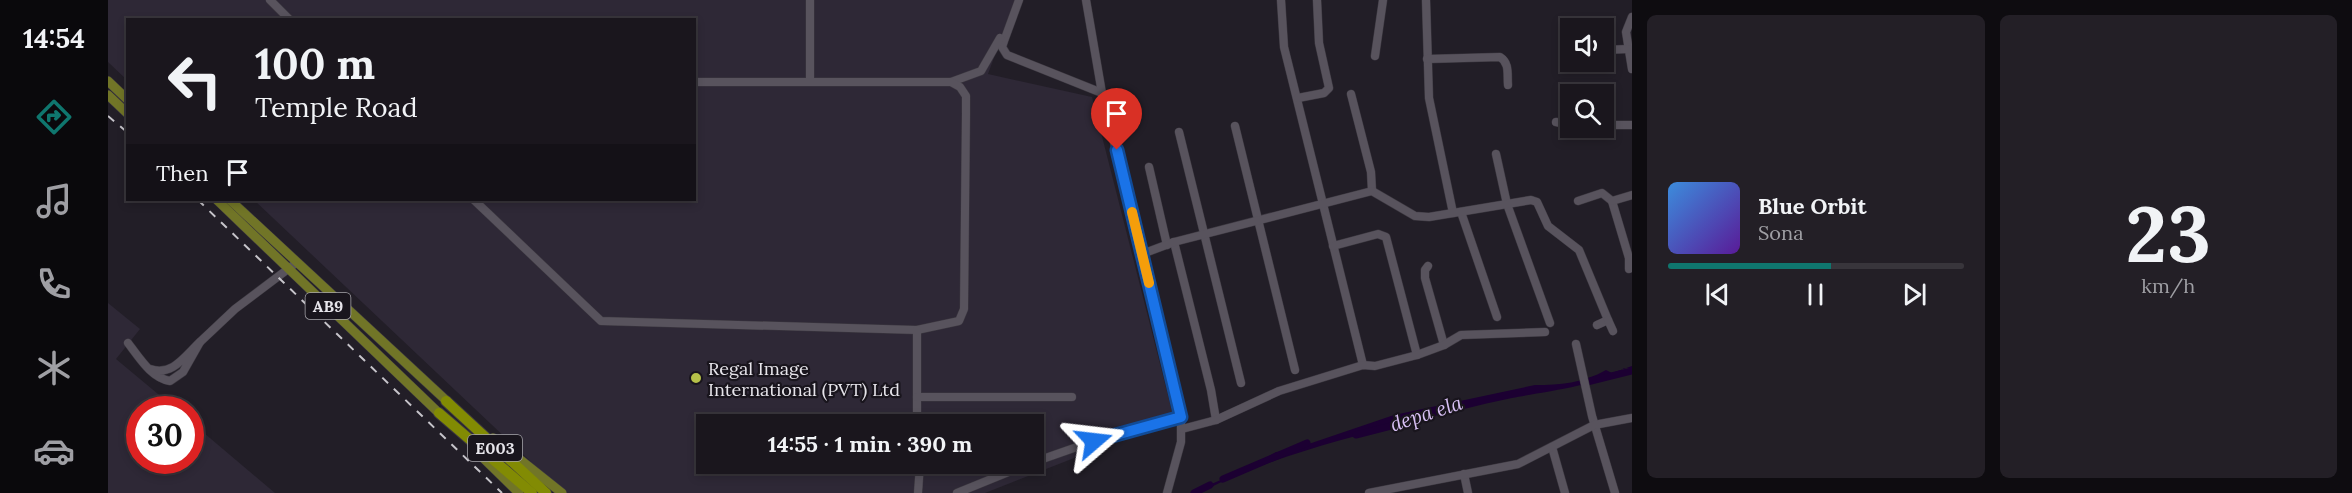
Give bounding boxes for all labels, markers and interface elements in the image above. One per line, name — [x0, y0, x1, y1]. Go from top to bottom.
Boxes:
map controls — [1560, 18, 1614, 138]
button: sound — [1560, 18, 1614, 72]
text: 14:54 — [23, 21, 85, 55]
text: 100 m — [255, 37, 375, 91]
icon: left — [156, 42, 234, 120]
button: search — [1560, 84, 1614, 138]
pin — [1091, 88, 1142, 150]
text: Temple Road — [255, 90, 418, 124]
icon: directions — [33, 96, 75, 138]
icon: arrive — [1100, 97, 1133, 130]
icon: arrive — [221, 156, 254, 189]
text: Then — [156, 159, 209, 187]
icon: music — [33, 180, 75, 222]
text: 23 — [2126, 184, 2211, 283]
text: Blue Orbit — [1758, 192, 1866, 220]
text: Sona — [1758, 220, 1804, 245]
icon: phone — [33, 263, 75, 305]
text: km/h — [2141, 273, 2195, 298]
icon: previous — [1701, 278, 1734, 311]
icon: pause — [1799, 278, 1832, 311]
icon: next — [1898, 278, 1931, 311]
road number: AB9 — [306, 293, 350, 319]
icon: climate — [33, 347, 75, 389]
place label: Regal Image International (PVT) Ltd — [708, 357, 900, 401]
marker: Regal Image International (PVT) Ltd — [689, 371, 703, 385]
water label: depa ela — [1387, 390, 1465, 436]
speed limit sign: 30 — [126, 396, 204, 474]
position arrow — [1062, 409, 1126, 473]
icon: car — [33, 430, 75, 472]
text: 14:55 · 1 min · 390 m — [768, 430, 972, 458]
road number: E003 — [468, 435, 522, 461]

